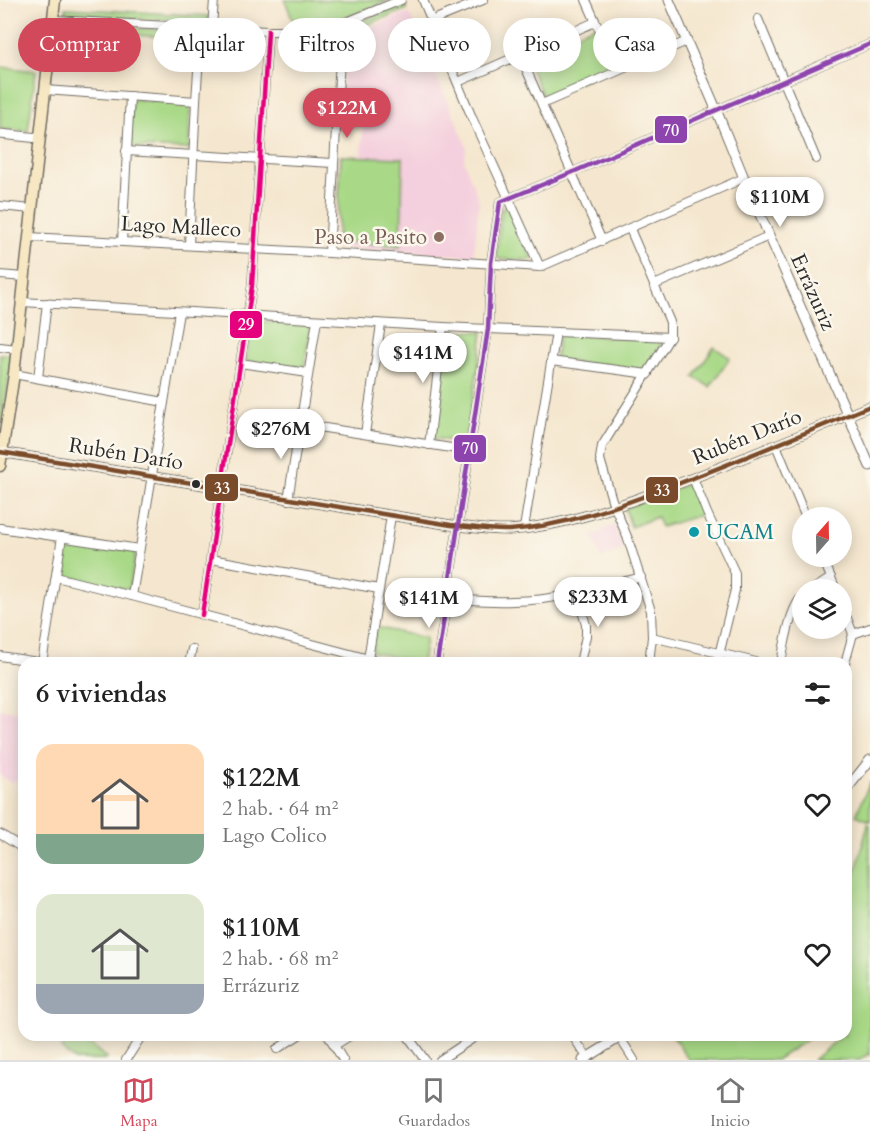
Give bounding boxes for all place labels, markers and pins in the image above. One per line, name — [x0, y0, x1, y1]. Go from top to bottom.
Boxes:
pin: $122M — [305, 88, 389, 139]
pin: $110M — [738, 177, 822, 228]
place label: Paso a Pasito — [314, 223, 427, 252]
marker: Paso a Pasito — [432, 230, 446, 244]
pin: $141M — [381, 333, 465, 384]
pin: $276M — [239, 409, 323, 460]
unlabelled marker — [190, 478, 202, 490]
place label: UCAM — [706, 518, 774, 547]
marker: UCAM — [687, 525, 701, 539]
pin: $233M — [556, 577, 640, 628]
pin: $141M — [387, 578, 471, 629]

